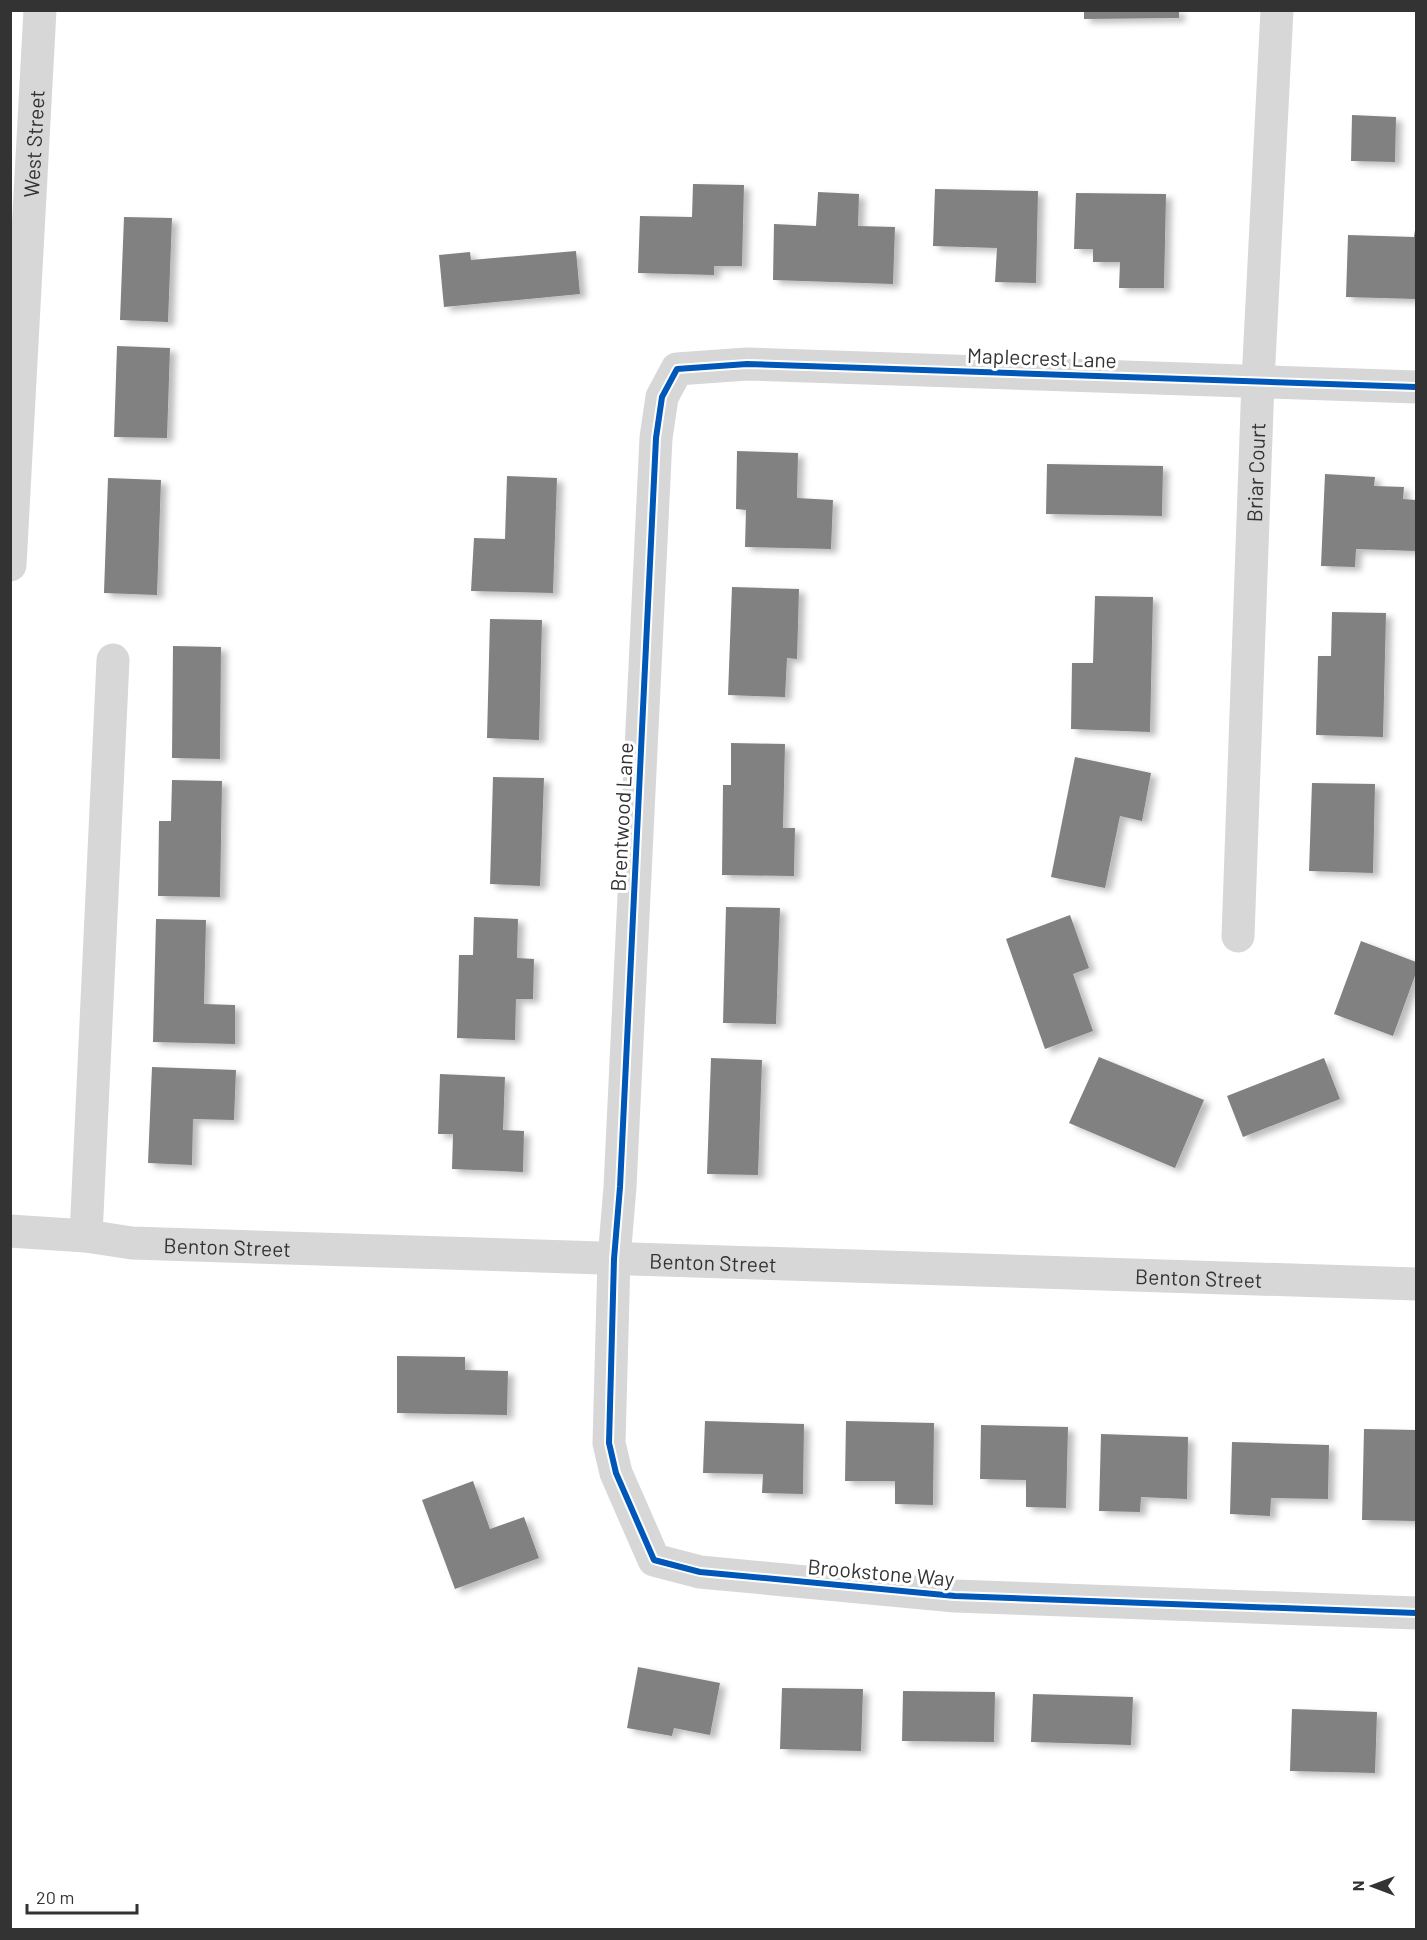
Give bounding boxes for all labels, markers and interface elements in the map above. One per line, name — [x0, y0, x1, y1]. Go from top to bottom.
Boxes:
street label: West Street — [17, 89, 48, 198]
street label: Maplecrest Lane — [967, 342, 1117, 372]
street label: Briar Court — [1240, 422, 1269, 523]
street label: Brentwood Lane — [605, 742, 637, 892]
street label: Benton Street — [163, 1232, 291, 1261]
street label: Benton Street — [649, 1247, 777, 1276]
street label: Benton Street — [1135, 1263, 1263, 1292]
street label: Brookstone Way — [807, 1553, 956, 1591]
north arrow — [1343, 1856, 1403, 1916]
scale bar — [27, 1877, 136, 1915]
text: N — [1348, 1881, 1367, 1891]
text: 20 m — [36, 1886, 74, 1908]

